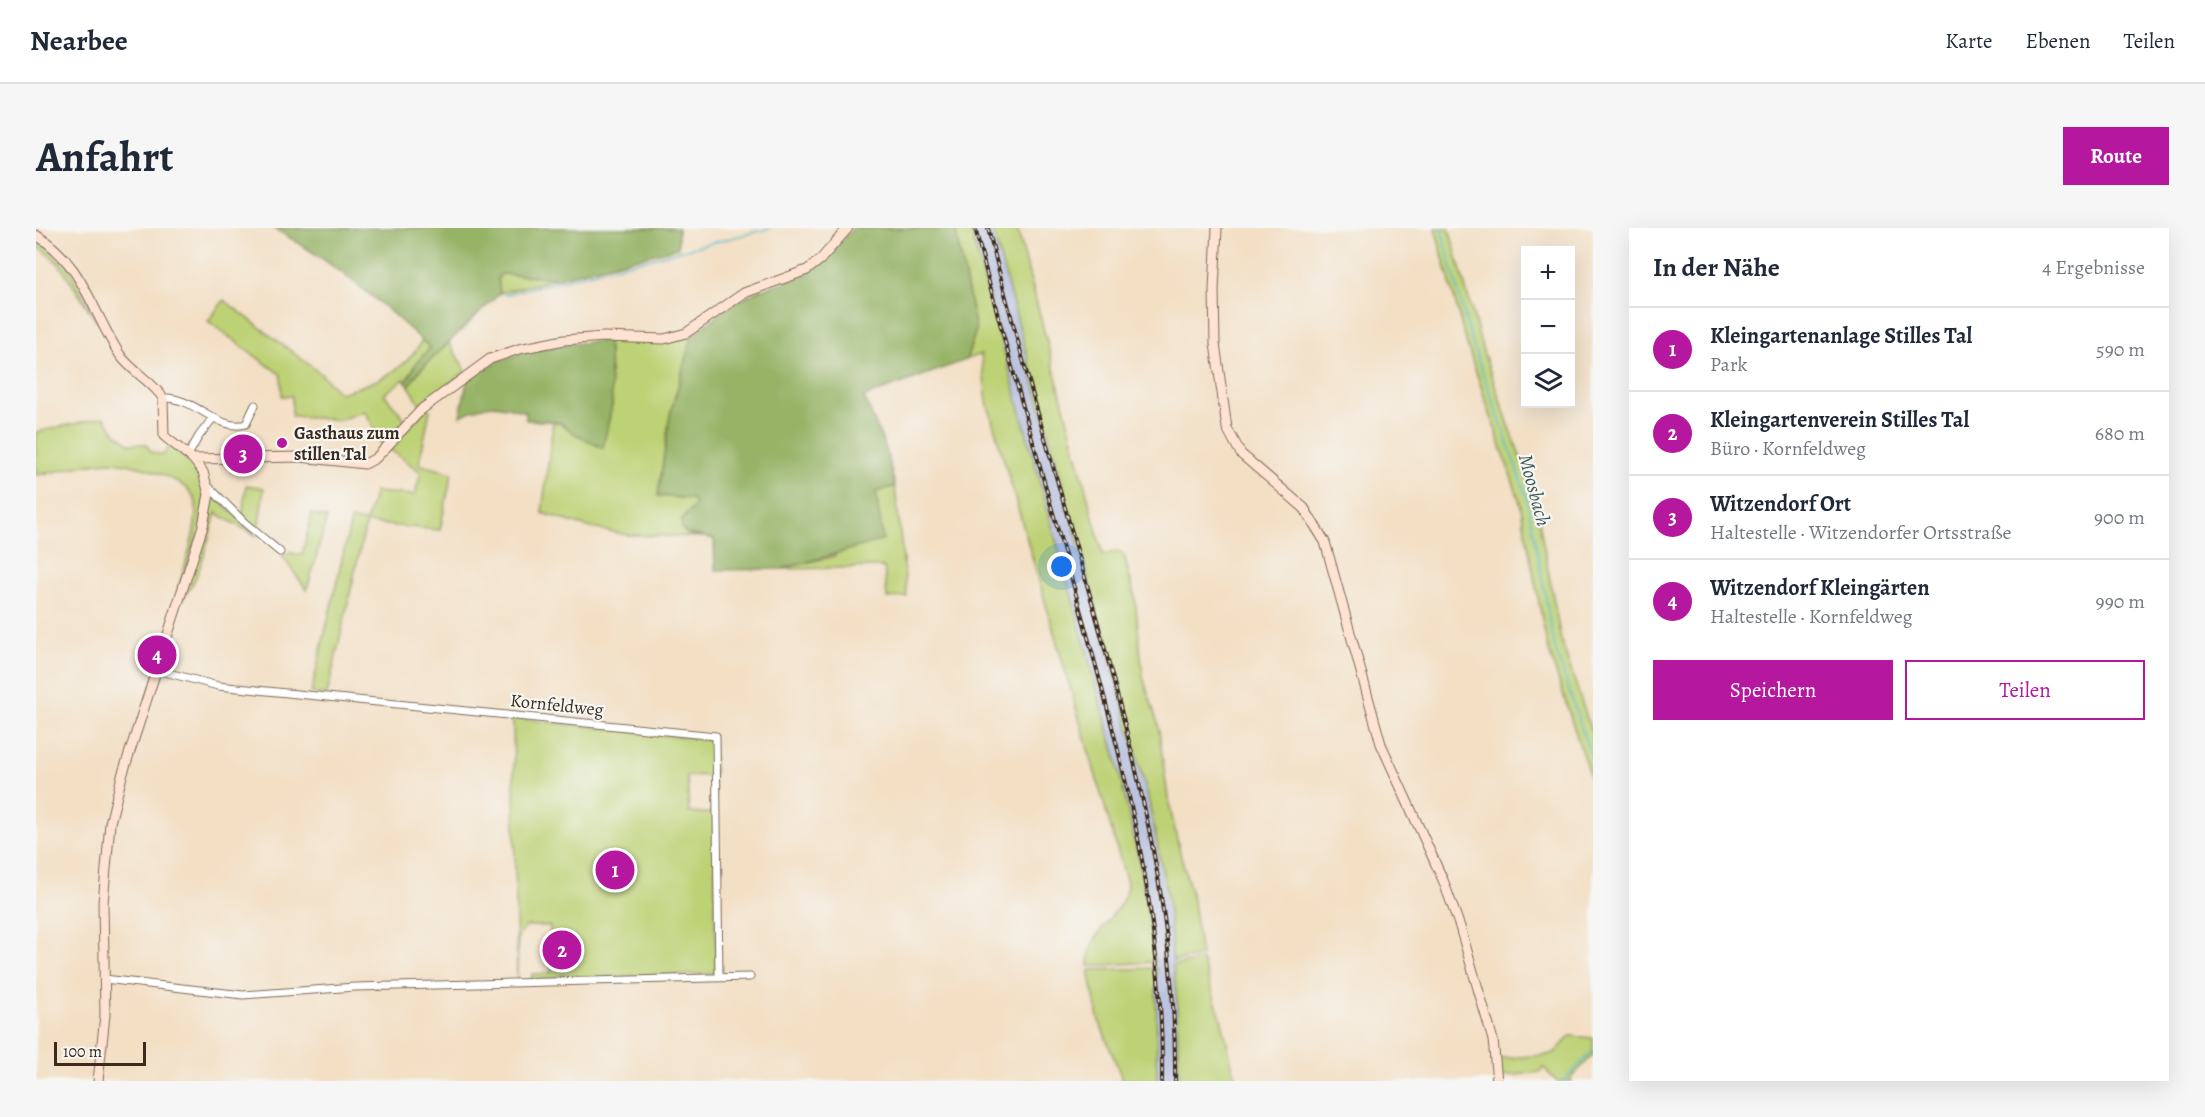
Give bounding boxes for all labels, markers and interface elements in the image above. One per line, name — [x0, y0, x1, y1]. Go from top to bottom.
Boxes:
text: Nearbee — [30, 22, 128, 60]
text: Karte — [1945, 27, 1993, 55]
text: Ebenen — [2026, 27, 2090, 55]
text: Teilen — [2123, 27, 2175, 55]
button: Route — [2063, 127, 2169, 185]
text: Anfahrt — [36, 128, 173, 185]
map controls — [1521, 246, 1575, 408]
button: + — [1521, 246, 1575, 300]
text: In der Nähe — [1653, 250, 1780, 285]
text: 4 Ergebnisse — [2042, 254, 2145, 281]
button: − — [1521, 300, 1575, 354]
text: Kleingartenanlage Stilles Tal — [1710, 321, 1972, 351]
text: 1 — [1669, 336, 1676, 363]
text: 590 m — [2096, 336, 2145, 363]
text: Park — [1710, 351, 1748, 378]
button: layers — [1521, 354, 1575, 408]
text: Kleingartenverein Stilles Tal — [1710, 405, 1969, 435]
text: 2 — [1668, 420, 1677, 447]
text: 680 m — [2095, 420, 2145, 447]
place label: Gasthaus zum stillen Tal — [294, 421, 400, 466]
pin: 3 — [224, 432, 262, 476]
text: Büro · Kornfeldweg — [1710, 435, 1866, 462]
marker: Gasthaus zum stillen Tal — [275, 436, 289, 450]
water label: Moosbach — [1512, 451, 1557, 529]
text: Witzendorf Ort — [1710, 489, 1851, 519]
text: 3 — [1668, 504, 1677, 531]
text: 900 m — [2094, 504, 2145, 531]
text: Haltestelle · Witzendorfer Ortsstraße — [1710, 519, 2011, 546]
your location — [1047, 552, 1076, 581]
text: Witzendorf Kleingärten — [1710, 573, 1930, 603]
text: 4 — [1668, 588, 1677, 615]
text: 990 m — [2096, 588, 2145, 615]
text: Haltestelle · Kornfeldweg — [1710, 603, 1913, 630]
pin: 4 — [138, 632, 176, 678]
button: Speichern — [1653, 660, 1893, 720]
button: Teilen — [1905, 660, 2145, 720]
street label: Kornfeldweg — [509, 688, 605, 722]
pin: 1 — [596, 848, 634, 892]
pin: 2 — [542, 928, 582, 972]
scale bar — [54, 1039, 146, 1066]
text: 100 m — [63, 1041, 102, 1063]

